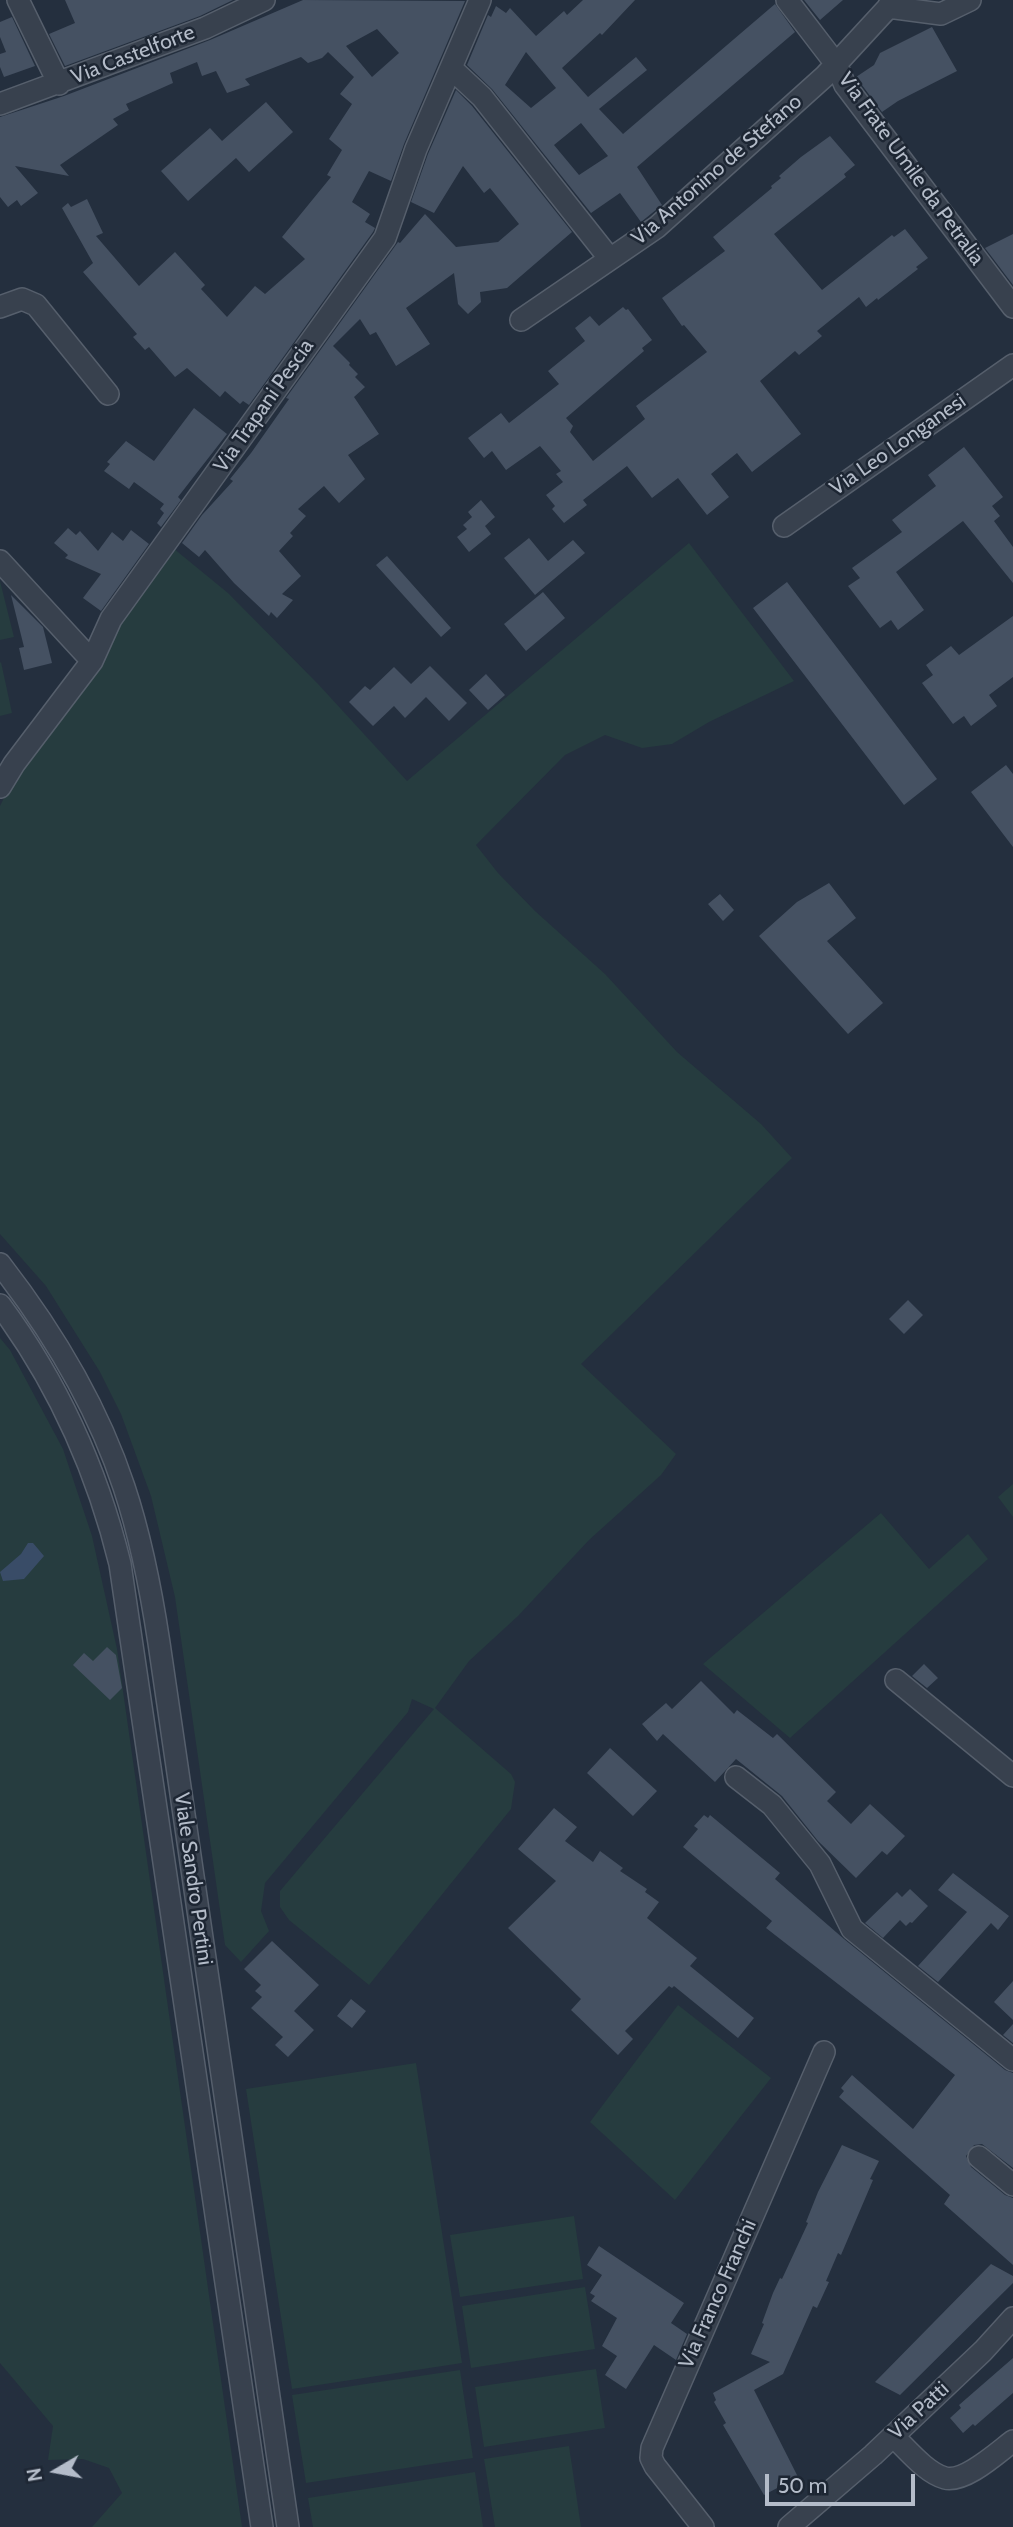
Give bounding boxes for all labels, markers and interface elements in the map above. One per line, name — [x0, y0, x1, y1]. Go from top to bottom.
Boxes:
street label: Via Castelforte — [68, 20, 198, 90]
street label: Via Frate Umile da Petralia — [833, 68, 989, 270]
street label: Via Antonino de Stefano — [627, 89, 807, 251]
street label: Via Trapani Pescia — [209, 335, 319, 477]
street label: Via Leo Longanesi — [825, 389, 971, 501]
street label: Viale Sandro Pertini — [168, 1791, 218, 1967]
street label: Via Franco Franchi — [674, 2215, 762, 2373]
street label: Via Patti — [884, 2377, 954, 2445]
north arrow — [21, 2436, 91, 2506]
scale bar — [768, 2460, 918, 2504]
text: N — [22, 2466, 47, 2483]
text: 50 m — [778, 2473, 827, 2498]

